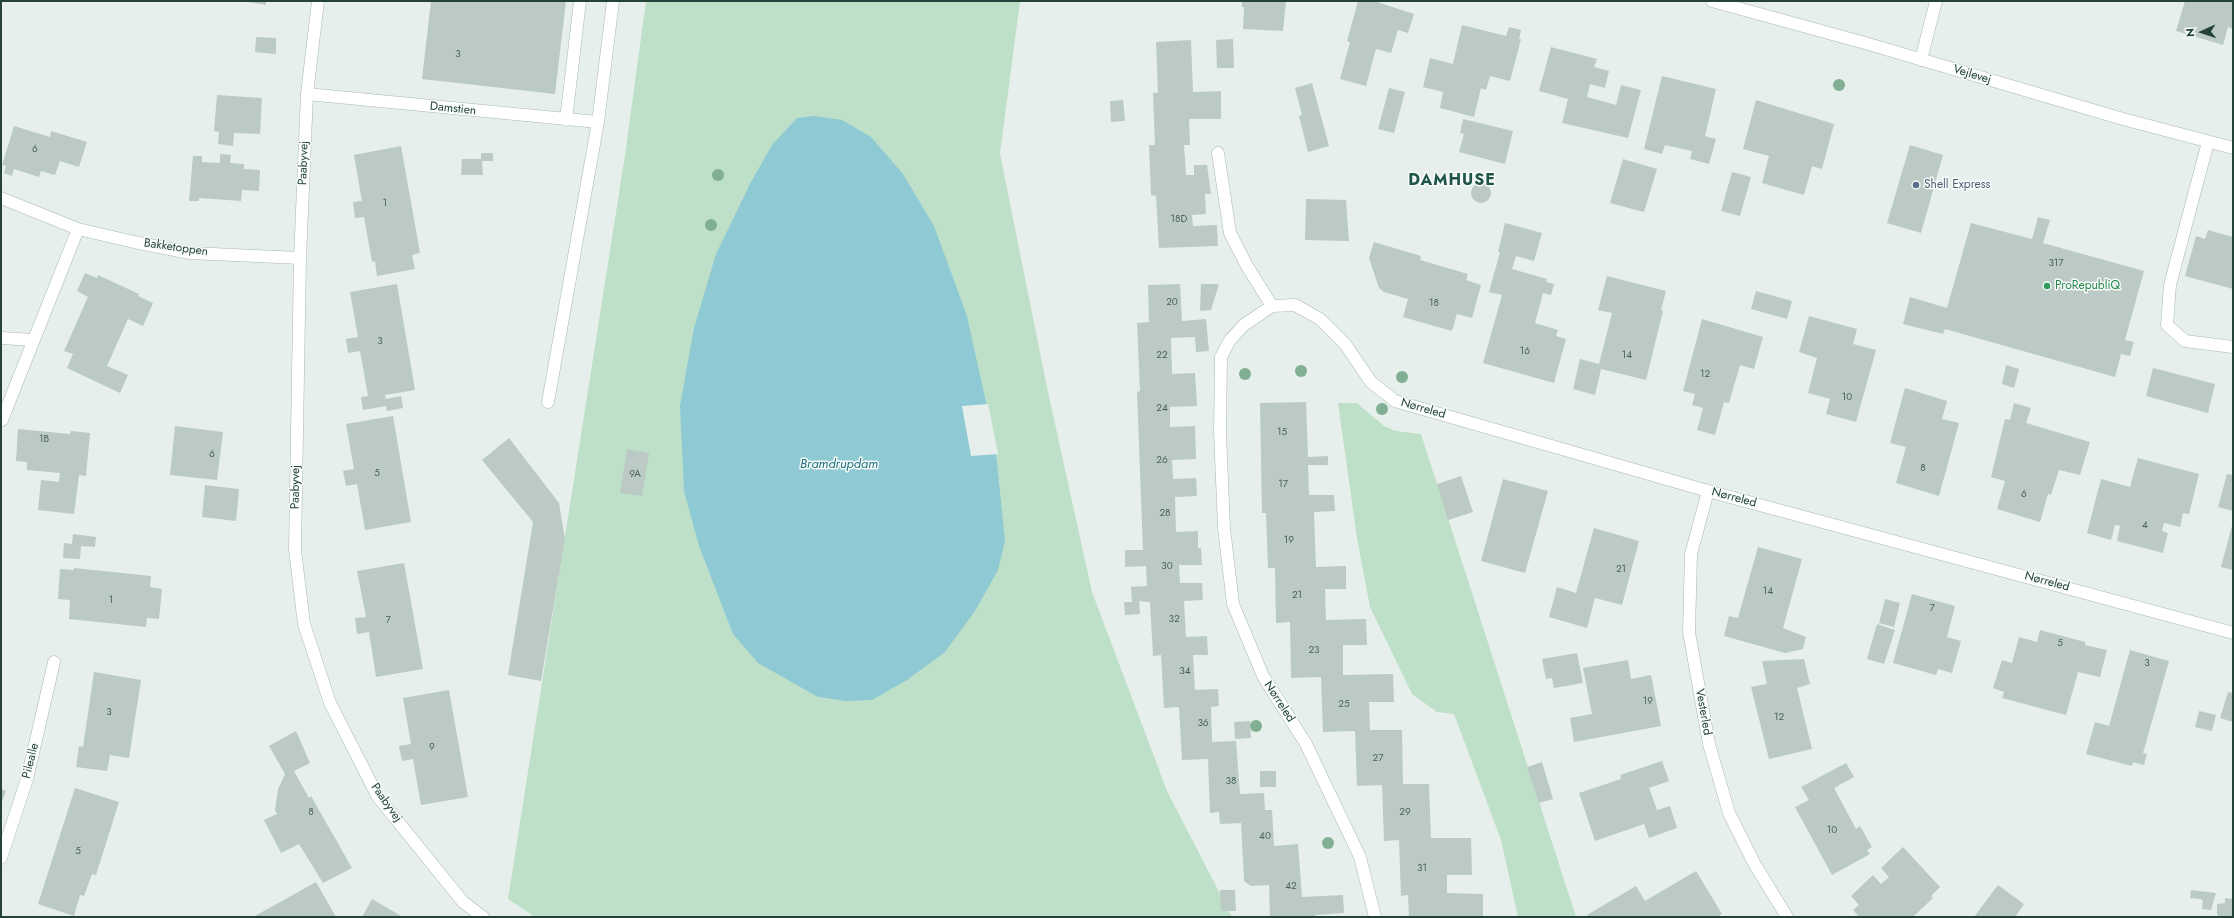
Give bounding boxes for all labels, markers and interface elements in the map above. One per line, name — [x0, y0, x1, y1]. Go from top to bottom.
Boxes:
north arrow — [2182, 12, 2222, 52]
text: N — [2182, 28, 2198, 37]
house number: 3 — [455, 49, 461, 61]
street label: Vejlevej — [1951, 62, 1993, 88]
street label: Damstien — [429, 99, 477, 119]
street label: Paabyvej — [296, 141, 312, 185]
house number: 6 — [32, 144, 38, 156]
district label: DAMHUSE — [1408, 171, 1496, 191]
place label: Shell Express — [1924, 178, 1990, 192]
marker: Shell Express — [1911, 180, 1921, 190]
house number: 1 — [383, 198, 387, 210]
house number: 18D — [1171, 214, 1187, 226]
street label: Bakketoppen — [143, 236, 209, 260]
house number: 317 — [2048, 258, 2064, 270]
place label: ProRepubliQ — [2055, 279, 2120, 293]
marker: ProRepubliQ — [2042, 281, 2052, 291]
house number: 20 — [1166, 297, 1178, 309]
house number: 18 — [1429, 298, 1439, 310]
house number: 3 — [377, 336, 383, 348]
house number: 16 — [1520, 346, 1530, 358]
house number: 22 — [1156, 350, 1168, 362]
house number: 14 — [1622, 350, 1632, 362]
house number: 12 — [1700, 369, 1710, 381]
house number: 10 — [1842, 392, 1852, 404]
street label: Nørreled — [1399, 396, 1447, 422]
house number: 24 — [1156, 403, 1168, 415]
house number: 15 — [1277, 427, 1287, 439]
house number: 1B — [39, 434, 49, 446]
house number: 6 — [209, 449, 215, 461]
house number: 26 — [1156, 455, 1168, 467]
water label: Bramdrupdam — [800, 457, 878, 473]
house number: 8 — [1920, 463, 1926, 475]
street label: Paabyvej — [288, 465, 304, 509]
house number: 5 — [374, 468, 380, 480]
house number: 9A — [629, 469, 641, 481]
house number: 17 — [1278, 479, 1288, 491]
street label: Nørreled — [1710, 485, 1758, 511]
house number: 6 — [2021, 489, 2027, 501]
house number: 28 — [1159, 508, 1171, 520]
house number: 4 — [2142, 520, 2148, 532]
house number: 19 — [1284, 535, 1294, 547]
house number: 30 — [1161, 561, 1173, 573]
house number: 21 — [1616, 564, 1626, 576]
street label: Nørreled — [2023, 569, 2071, 595]
house number: 14 — [1763, 586, 1773, 598]
house number: 21 — [1292, 590, 1302, 602]
house number: 1 — [109, 595, 113, 607]
house number: 7 — [1929, 603, 1935, 615]
house number: 32 — [1168, 614, 1180, 626]
house number: 7 — [385, 615, 391, 627]
house number: 5 — [2057, 638, 2063, 650]
house number: 23 — [1308, 645, 1320, 657]
house number: 3 — [2144, 658, 2150, 670]
house number: 34 — [1179, 666, 1191, 678]
street label: Nørreled — [1260, 679, 1298, 725]
street label: Vesterled — [1692, 688, 1714, 736]
house number: 19 — [1643, 696, 1653, 708]
house number: 25 — [1338, 699, 1350, 711]
house number: 3 — [106, 707, 112, 719]
house number: 12 — [1774, 712, 1784, 724]
house number: 36 — [1197, 718, 1209, 730]
street label: Pilealle — [20, 742, 42, 780]
house number: 9 — [429, 742, 435, 754]
house number: 27 — [1373, 753, 1383, 765]
house number: 38 — [1226, 776, 1236, 788]
street label: Paabyvej — [367, 781, 405, 825]
house number: 8 — [308, 807, 314, 819]
house number: 29 — [1399, 807, 1411, 819]
house number: 10 — [1827, 825, 1837, 837]
house number: 40 — [1259, 831, 1271, 843]
house number: 5 — [75, 846, 81, 858]
house number: 31 — [1417, 863, 1427, 875]
house number: 42 — [1285, 881, 1297, 893]

